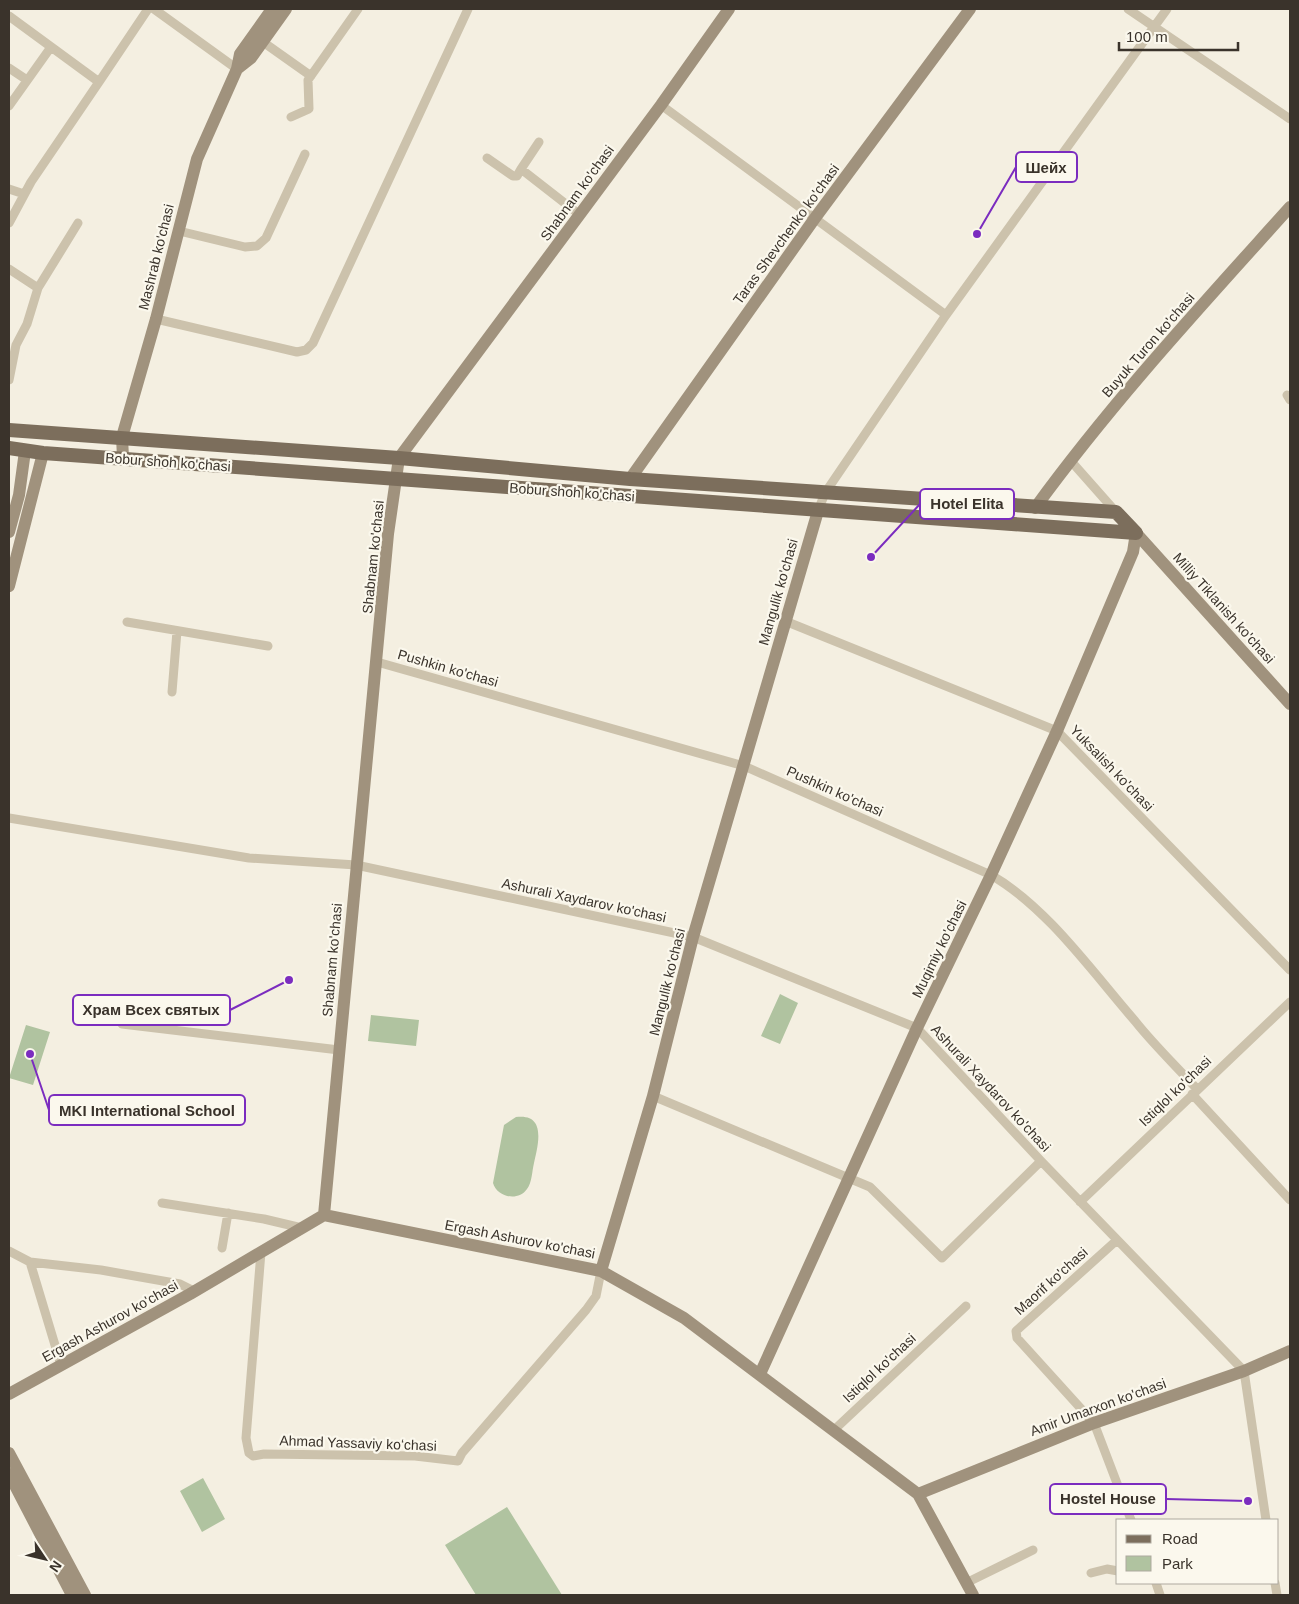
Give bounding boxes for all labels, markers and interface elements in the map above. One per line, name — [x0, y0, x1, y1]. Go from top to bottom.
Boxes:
scale bar — [1119, 20, 1238, 52]
text: 100 m — [1126, 28, 1168, 45]
street label: Shabnam ko'chasi — [537, 142, 617, 244]
callout: Шейх — [1016, 152, 1077, 182]
text: Шейх — [1026, 159, 1067, 176]
street label: Taras Shevchenko ko'chasi — [730, 161, 842, 307]
street label: Mashrab ko'chasi — [135, 202, 177, 312]
street label: Buyuk Turon ko'chasi — [1098, 290, 1198, 400]
street label: Bobur shoh ko'chasi — [105, 450, 231, 474]
street label: Bobur shoh ko'chasi — [509, 480, 635, 504]
callout: Hotel Elita — [920, 489, 1014, 519]
text: Hotel Elita — [930, 495, 1004, 512]
street label: Shabnam ko'chasi — [359, 499, 387, 615]
street label: Mangulik ko'chasi — [755, 537, 801, 647]
street label: Milliy Tiklanish ko'chasi — [1170, 549, 1278, 667]
street label: Pushkin ko'chasi — [396, 646, 500, 690]
street label: Yuksalish ko'chasi — [1067, 722, 1157, 814]
street label: Pushkin ko'chasi — [784, 763, 886, 819]
street label: Ashurali Xaydarov ko'chasi — [500, 875, 668, 925]
street label: Muqimiy ko'chasi — [909, 898, 969, 1000]
street label: Shabnam ko'chasi — [319, 903, 345, 1017]
street label: Mangulik ko'chasi — [646, 927, 688, 1037]
callout: Храм Всех святых — [73, 995, 230, 1025]
text: Храм Всех святых — [82, 1001, 220, 1018]
street label: Ashurali Xaydarov ko'chasi — [928, 1021, 1054, 1155]
street label: Istiqlol ko'chasi — [1136, 1053, 1214, 1129]
callout: MKI International School — [49, 1095, 245, 1125]
text: MKI International School — [59, 1102, 235, 1119]
street label: Ergash Ashurov ko'chasi — [443, 1217, 597, 1261]
street label: Maorif ko'chasi — [1011, 1244, 1091, 1318]
street label: Ergash Ashurov ko'chasi — [39, 1277, 181, 1365]
street label: Istiqlol ko'chasi — [839, 1330, 919, 1406]
street label: Amir Umarxon ko'chasi — [1028, 1375, 1168, 1439]
street label: Ahmad Yassaviy koʻchasi — [279, 1432, 437, 1454]
callout: Hostel House — [1050, 1484, 1166, 1514]
text: Hostel House — [1060, 1490, 1156, 1507]
legend — [1116, 1519, 1279, 1584]
text: Road — [1162, 1530, 1198, 1547]
north arrow — [20, 1534, 70, 1584]
text: Park — [1162, 1555, 1193, 1572]
text: N — [46, 1558, 65, 1575]

